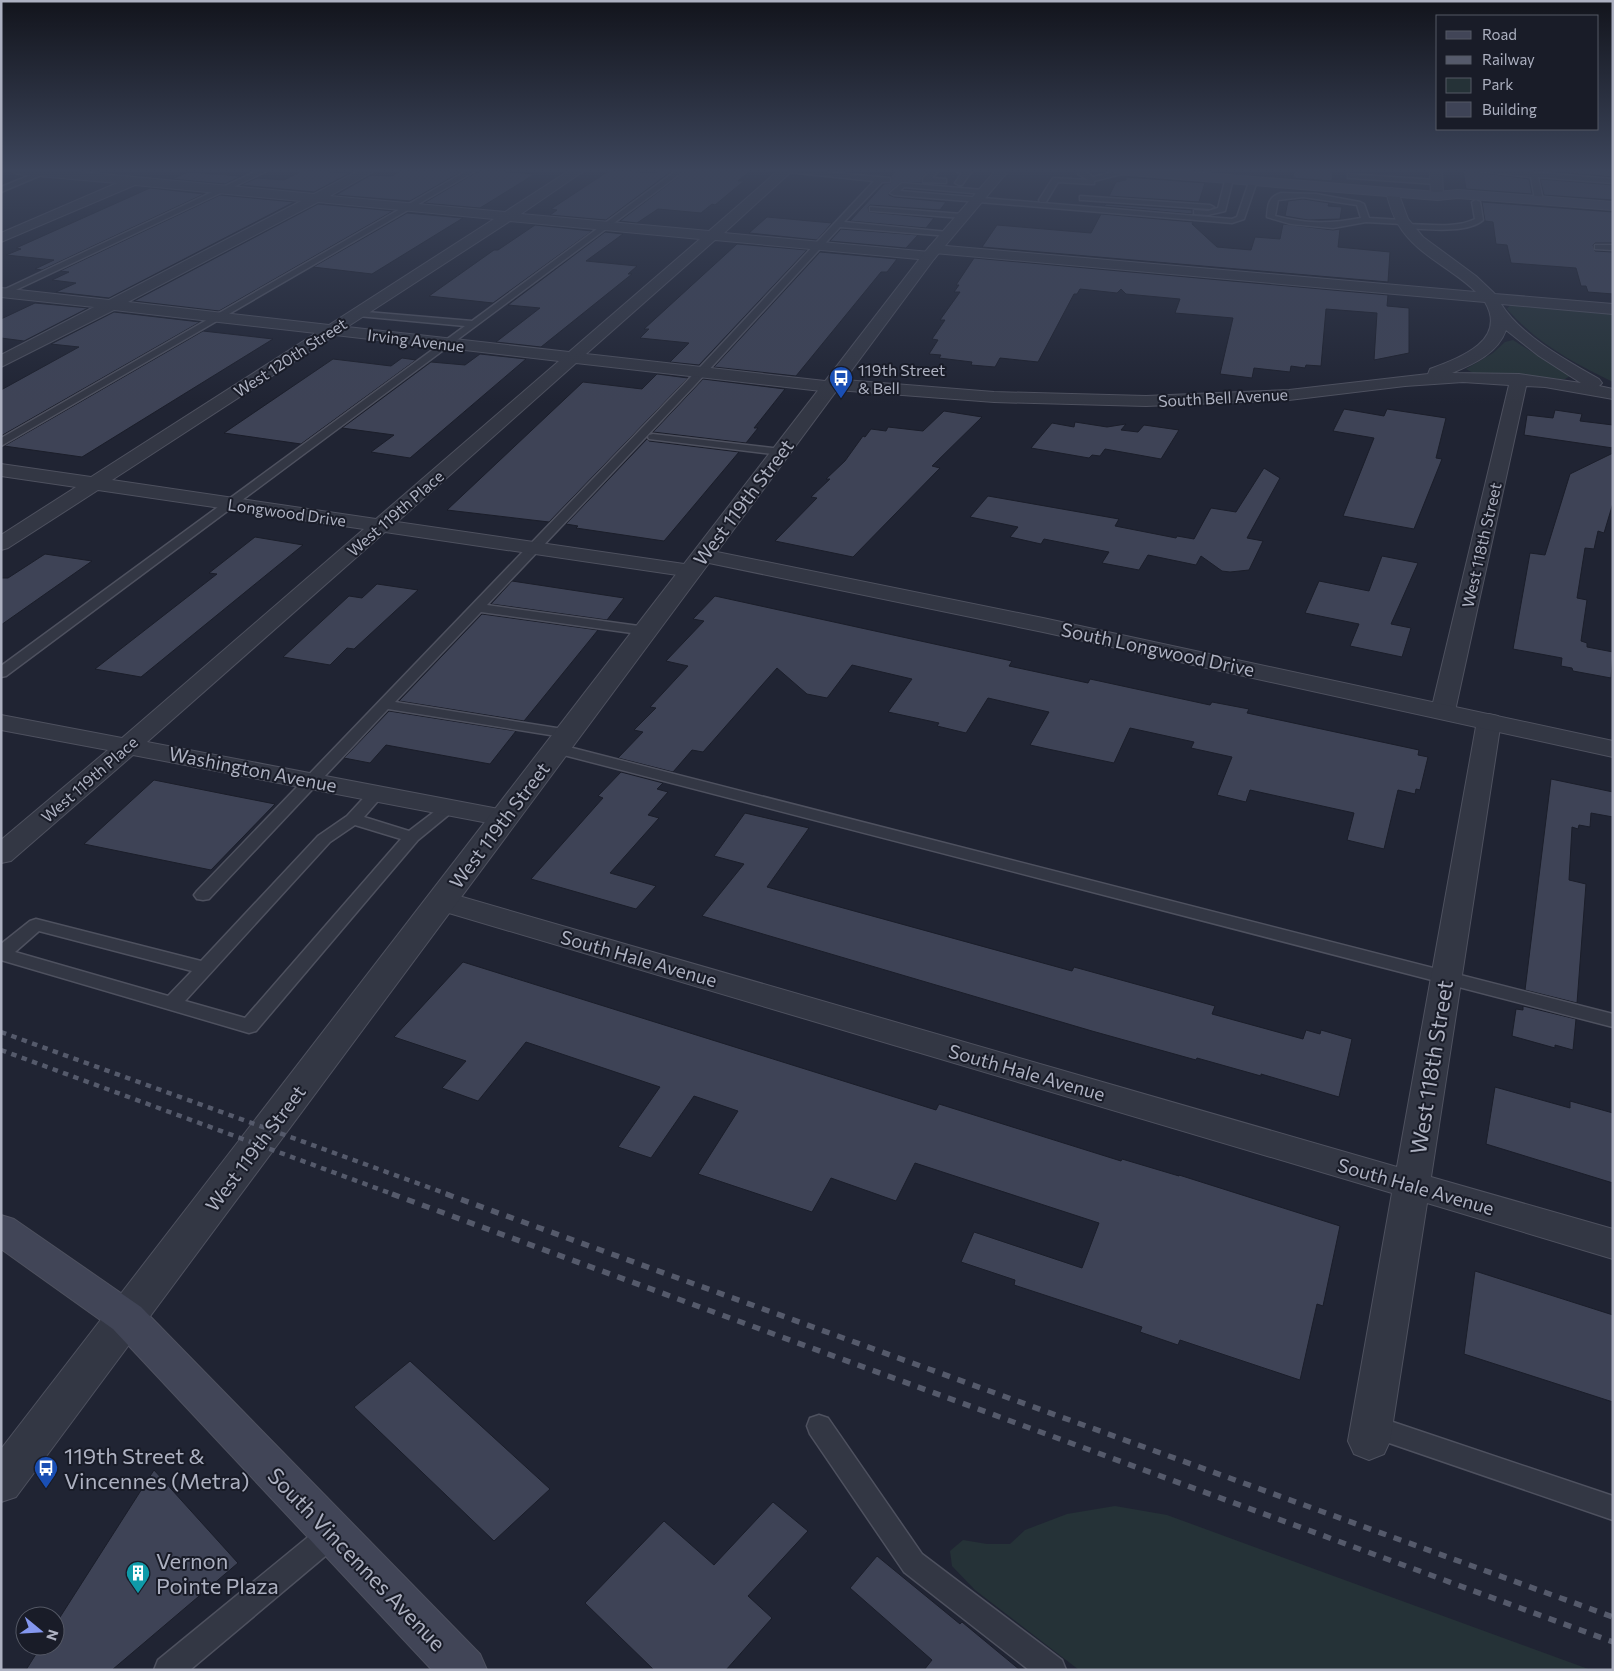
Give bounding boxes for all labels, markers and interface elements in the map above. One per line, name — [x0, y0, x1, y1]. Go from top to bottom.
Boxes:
legend — [1436, 15, 1599, 130]
text: Road — [1482, 25, 1517, 43]
text: Railway — [1482, 50, 1535, 68]
text: Park — [1482, 75, 1513, 93]
text: Building — [1482, 100, 1537, 118]
street label: West 120th Street — [230, 313, 350, 401]
street label: Irving Avenue — [366, 325, 466, 355]
place label: 119th Street & Bell — [858, 360, 946, 397]
bus stop icon: 119th Street & Bell — [828, 365, 854, 399]
street label: South Bell Avenue — [1158, 384, 1288, 410]
street label: West 119th Street — [688, 434, 798, 570]
street label: West 119th Place — [343, 466, 447, 560]
street label: West 118th Street — [1457, 480, 1505, 609]
street label: Longwood Drive — [227, 494, 347, 530]
street label: South Longwood Drive — [1059, 617, 1257, 681]
street label: West 119th Place — [37, 732, 141, 826]
street label: Washington Avenue — [167, 741, 339, 797]
street label: West 119th Street — [444, 757, 554, 893]
street label: South Hale Avenue — [558, 925, 720, 991]
street label: West 118th Street — [1404, 978, 1458, 1156]
street label: South Hale Avenue — [946, 1039, 1108, 1105]
street label: West 119th Street — [200, 1080, 310, 1216]
street label: South Hale Avenue — [1335, 1153, 1497, 1219]
place label: 119th Street & Vincennes (Metra) — [64, 1442, 249, 1494]
bus stop icon: 119th Street & Vincennes (Metra) — [33, 1455, 59, 1489]
street label: South Vincennes Avenue — [262, 1462, 452, 1656]
place label: Vernon Pointe Plaza — [156, 1547, 279, 1599]
building icon: Vernon Pointe Plaza — [125, 1560, 151, 1594]
north arrow — [15, 1606, 65, 1656]
text: N — [43, 1628, 63, 1643]

